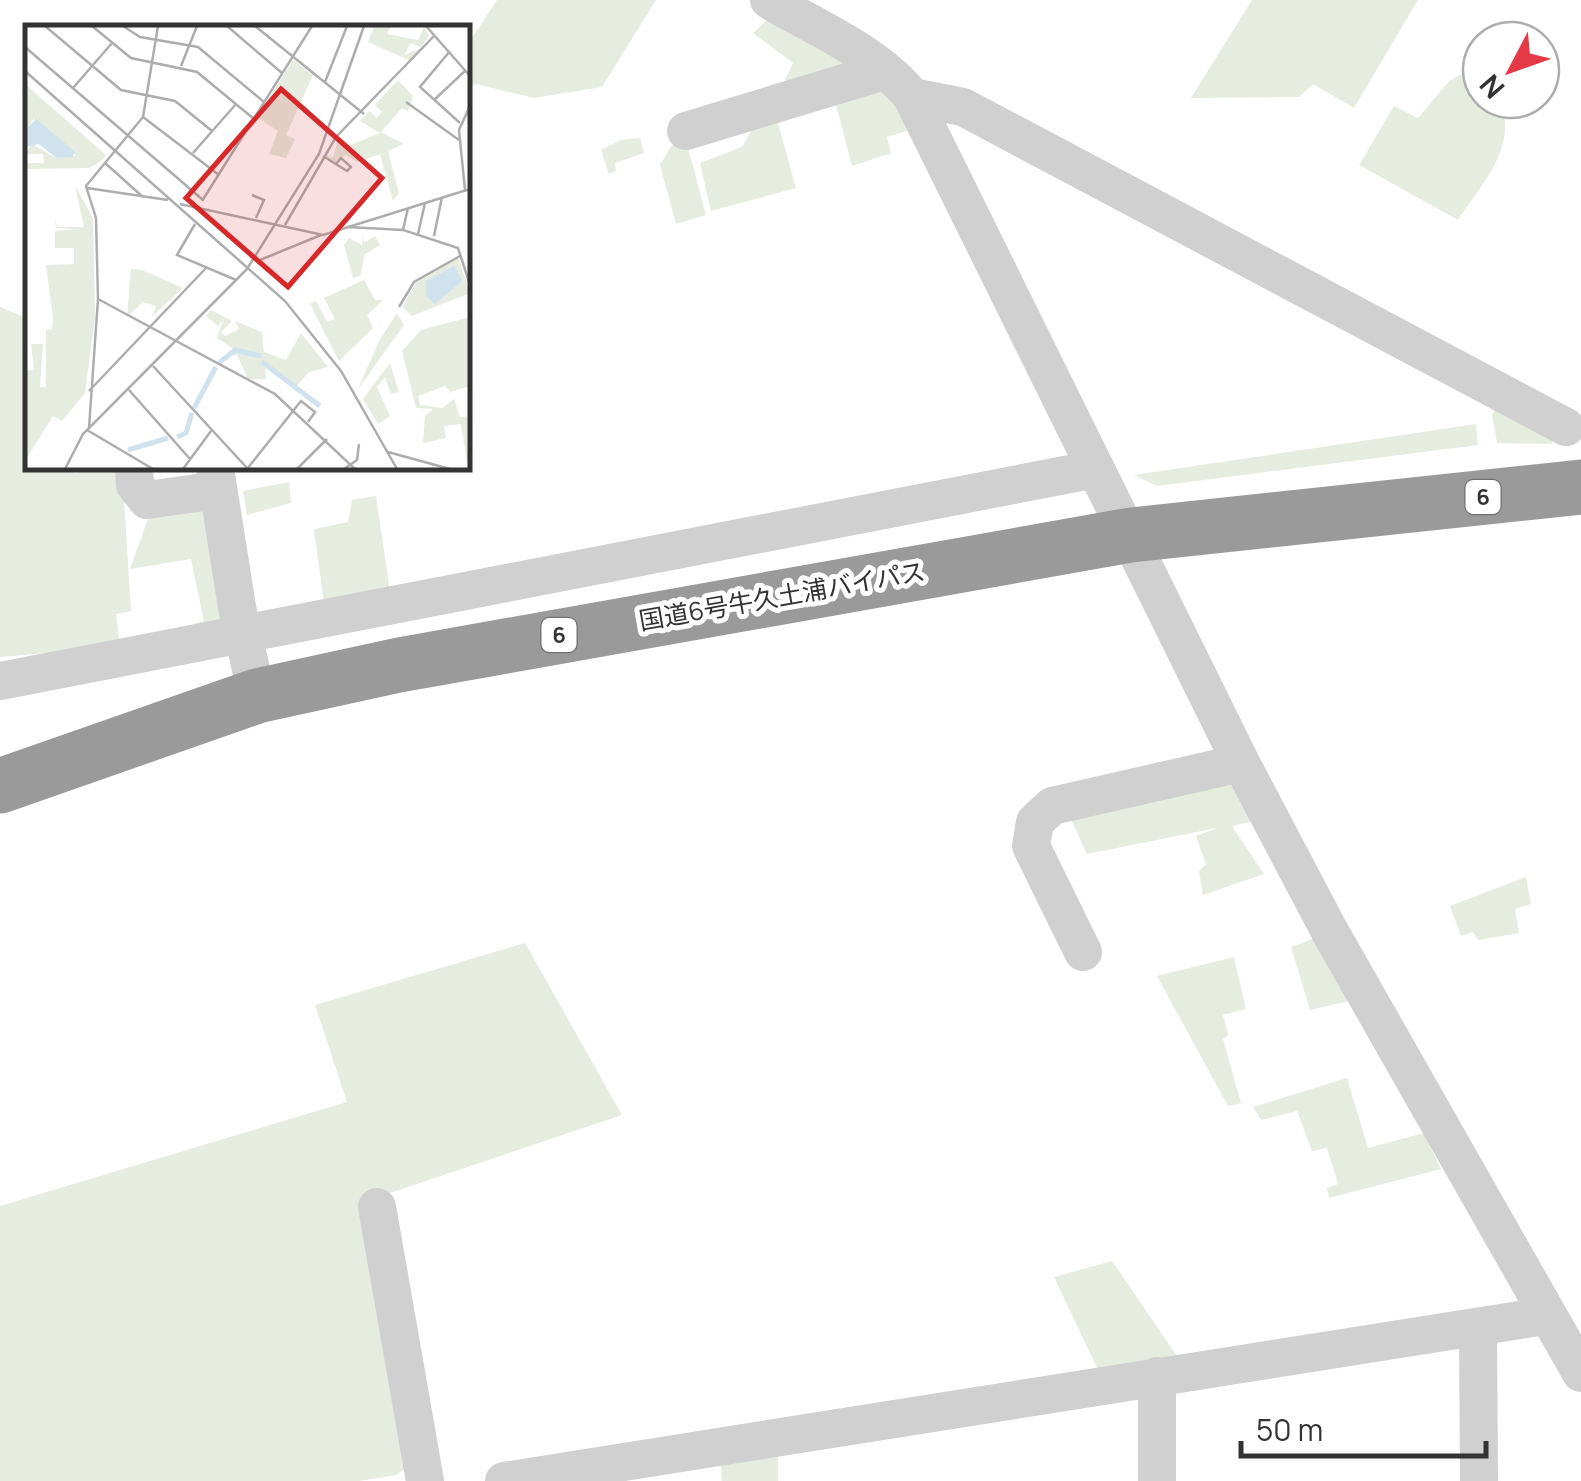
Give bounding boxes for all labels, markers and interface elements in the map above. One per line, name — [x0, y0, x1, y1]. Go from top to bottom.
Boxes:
north arrow — [1461, 20, 1561, 120]
inset map — [25, 25, 470, 470]
text: N — [1470, 67, 1512, 107]
road number: 6 — [1466, 480, 1500, 514]
street label: 国道6号牛久土浦バイパス — [636, 553, 928, 638]
road number: 6 — [542, 618, 576, 652]
scale bar — [1241, 1396, 1486, 1458]
text: 50 m — [1256, 1409, 1323, 1450]

